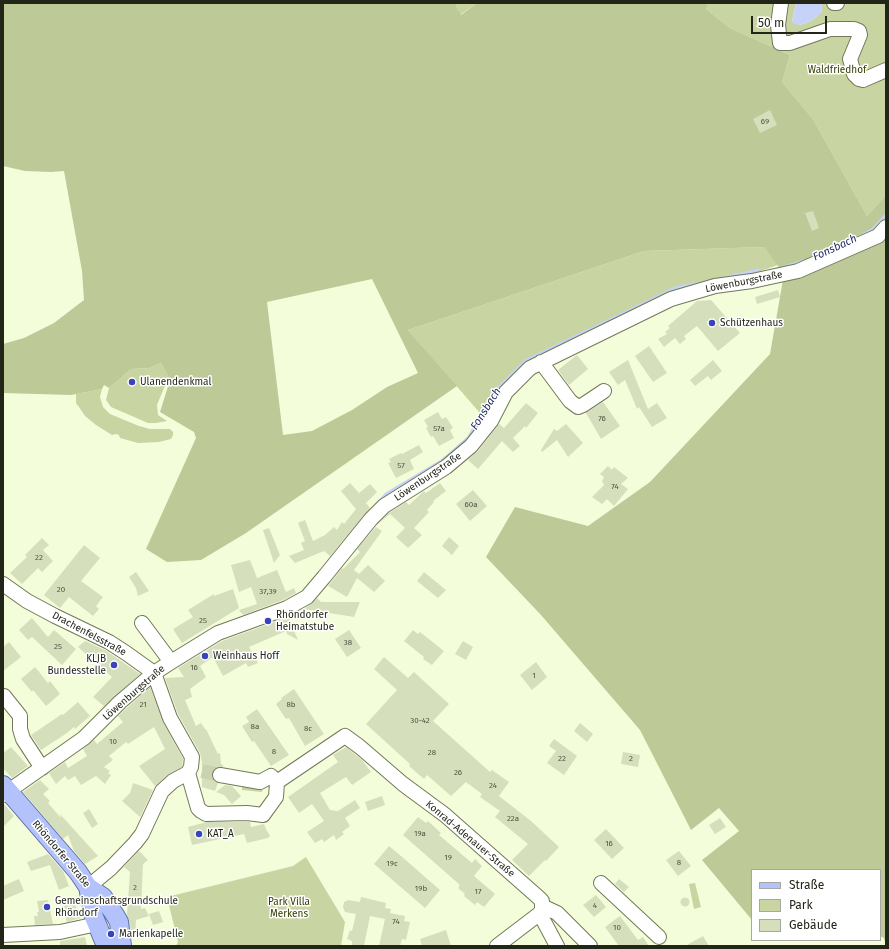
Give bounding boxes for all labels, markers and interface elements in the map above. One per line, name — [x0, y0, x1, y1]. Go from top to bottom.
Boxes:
scale bar — [753, 8, 829, 34]
text: 50 m — [758, 16, 784, 30]
park label: Waldfriedhof — [808, 64, 866, 76]
house number: 69 — [761, 117, 769, 127]
water label: Fonsbach — [811, 232, 859, 264]
street label: Löwenburgstraße — [704, 269, 784, 295]
place label: Schützenhaus — [720, 317, 783, 329]
marker: Schützenhaus — [707, 318, 717, 328]
place label: Ulanendenkmal — [140, 376, 211, 388]
marker: Ulanendenkmal — [127, 377, 137, 387]
water label: Fonsbach — [468, 386, 504, 432]
house number: 76 — [598, 414, 606, 424]
house number: 57a — [433, 424, 445, 434]
street label: Löwenburgstraße — [392, 450, 464, 504]
house number: 57 — [397, 461, 405, 471]
house number: 74 — [611, 482, 619, 492]
house number: 60a — [464, 500, 478, 510]
house number: 22 — [35, 553, 43, 563]
house number: 20 — [57, 585, 65, 595]
house number: 37,39 — [259, 587, 277, 597]
street label: Drachenfelsstraße — [50, 609, 128, 659]
place label: Rhöndorfer Heimatstube — [276, 609, 334, 632]
house number: 25 — [199, 616, 207, 626]
marker: Rhöndorfer Heimatstube — [263, 616, 273, 626]
house number: 38 — [344, 638, 352, 648]
house number: 25 — [54, 642, 62, 652]
place label: Weinhaus Hoff — [213, 650, 279, 662]
marker: Weinhaus Hoff — [200, 651, 210, 661]
place label: KLJB Bundesstelle — [47, 653, 106, 676]
marker: KLJB Bundesstelle — [109, 660, 119, 670]
street label: Löwenburgstraße — [101, 663, 167, 723]
house number: 16 — [190, 663, 198, 673]
house number: 1 — [532, 671, 536, 681]
house number: 21 — [139, 700, 147, 710]
house number: 8b — [286, 700, 296, 710]
house number: 30-42 — [410, 716, 430, 726]
house number: 8a — [251, 722, 259, 732]
house number: 8c — [304, 724, 312, 734]
house number: 10 — [109, 737, 117, 747]
house number: 8 — [272, 747, 276, 757]
house number: 28 — [428, 748, 436, 758]
house number: 22 — [558, 754, 566, 764]
house number: 2 — [629, 754, 633, 764]
house number: 26 — [454, 768, 462, 778]
house number: 24 — [489, 781, 497, 791]
street label: Konrad-Adenauer-Straße — [423, 798, 517, 880]
house number: 22a — [507, 814, 519, 824]
street label: Rhöndorfer Straße — [29, 818, 93, 890]
place label: KAT_A — [207, 828, 234, 840]
marker: KAT_A — [194, 829, 204, 839]
house number: 19a — [414, 829, 426, 839]
house number: 16 — [605, 839, 613, 849]
house number: 19 — [444, 853, 452, 863]
house number: 8 — [677, 858, 681, 868]
house number: 19c — [386, 859, 398, 869]
legend — [751, 869, 881, 941]
text: Straße — [789, 878, 824, 892]
house number: 2 — [133, 883, 137, 893]
house number: 19b — [415, 884, 427, 894]
house number: 17 — [474, 887, 482, 897]
place label: Gemeinschaftsgrundschule Rhöndorf — [55, 895, 178, 918]
park label: Park Villa Merkens — [268, 896, 310, 920]
text: Park — [789, 898, 813, 912]
house number: 4 — [593, 901, 597, 911]
marker: Gemeinschaftsgrundschule Rhöndorf — [42, 902, 52, 912]
house number: 74 — [392, 917, 400, 927]
text: Gebäude — [789, 918, 837, 932]
house number: 10 — [613, 923, 621, 933]
place label: Marienkapelle — [119, 928, 183, 940]
marker: Marienkapelle — [106, 929, 116, 939]

